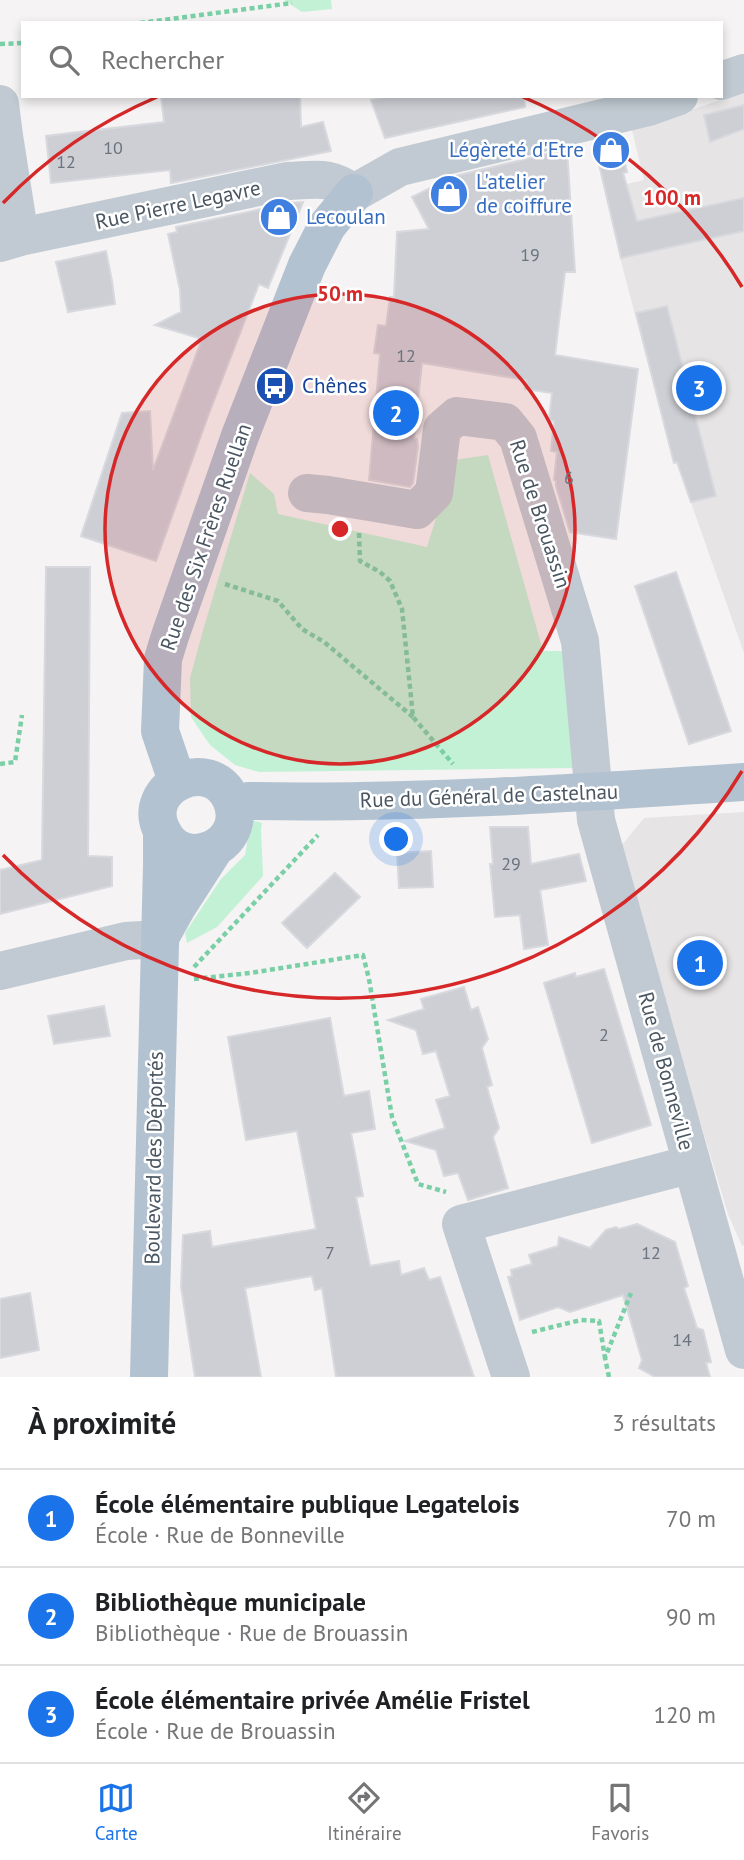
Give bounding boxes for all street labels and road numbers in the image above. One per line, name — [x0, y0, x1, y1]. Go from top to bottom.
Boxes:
street label: Rue Pierre Legavre — [93, 174, 263, 235]
street label: Rue des Six Frères Ruellan — [154, 420, 257, 654]
street label: Rue de Brouassin — [504, 436, 577, 592]
street label: Rue du Général de Castelnau — [359, 777, 619, 814]
street label: Rue de Bonneville — [632, 989, 701, 1153]
street label: Boulevard des Déportés — [138, 1051, 169, 1265]

